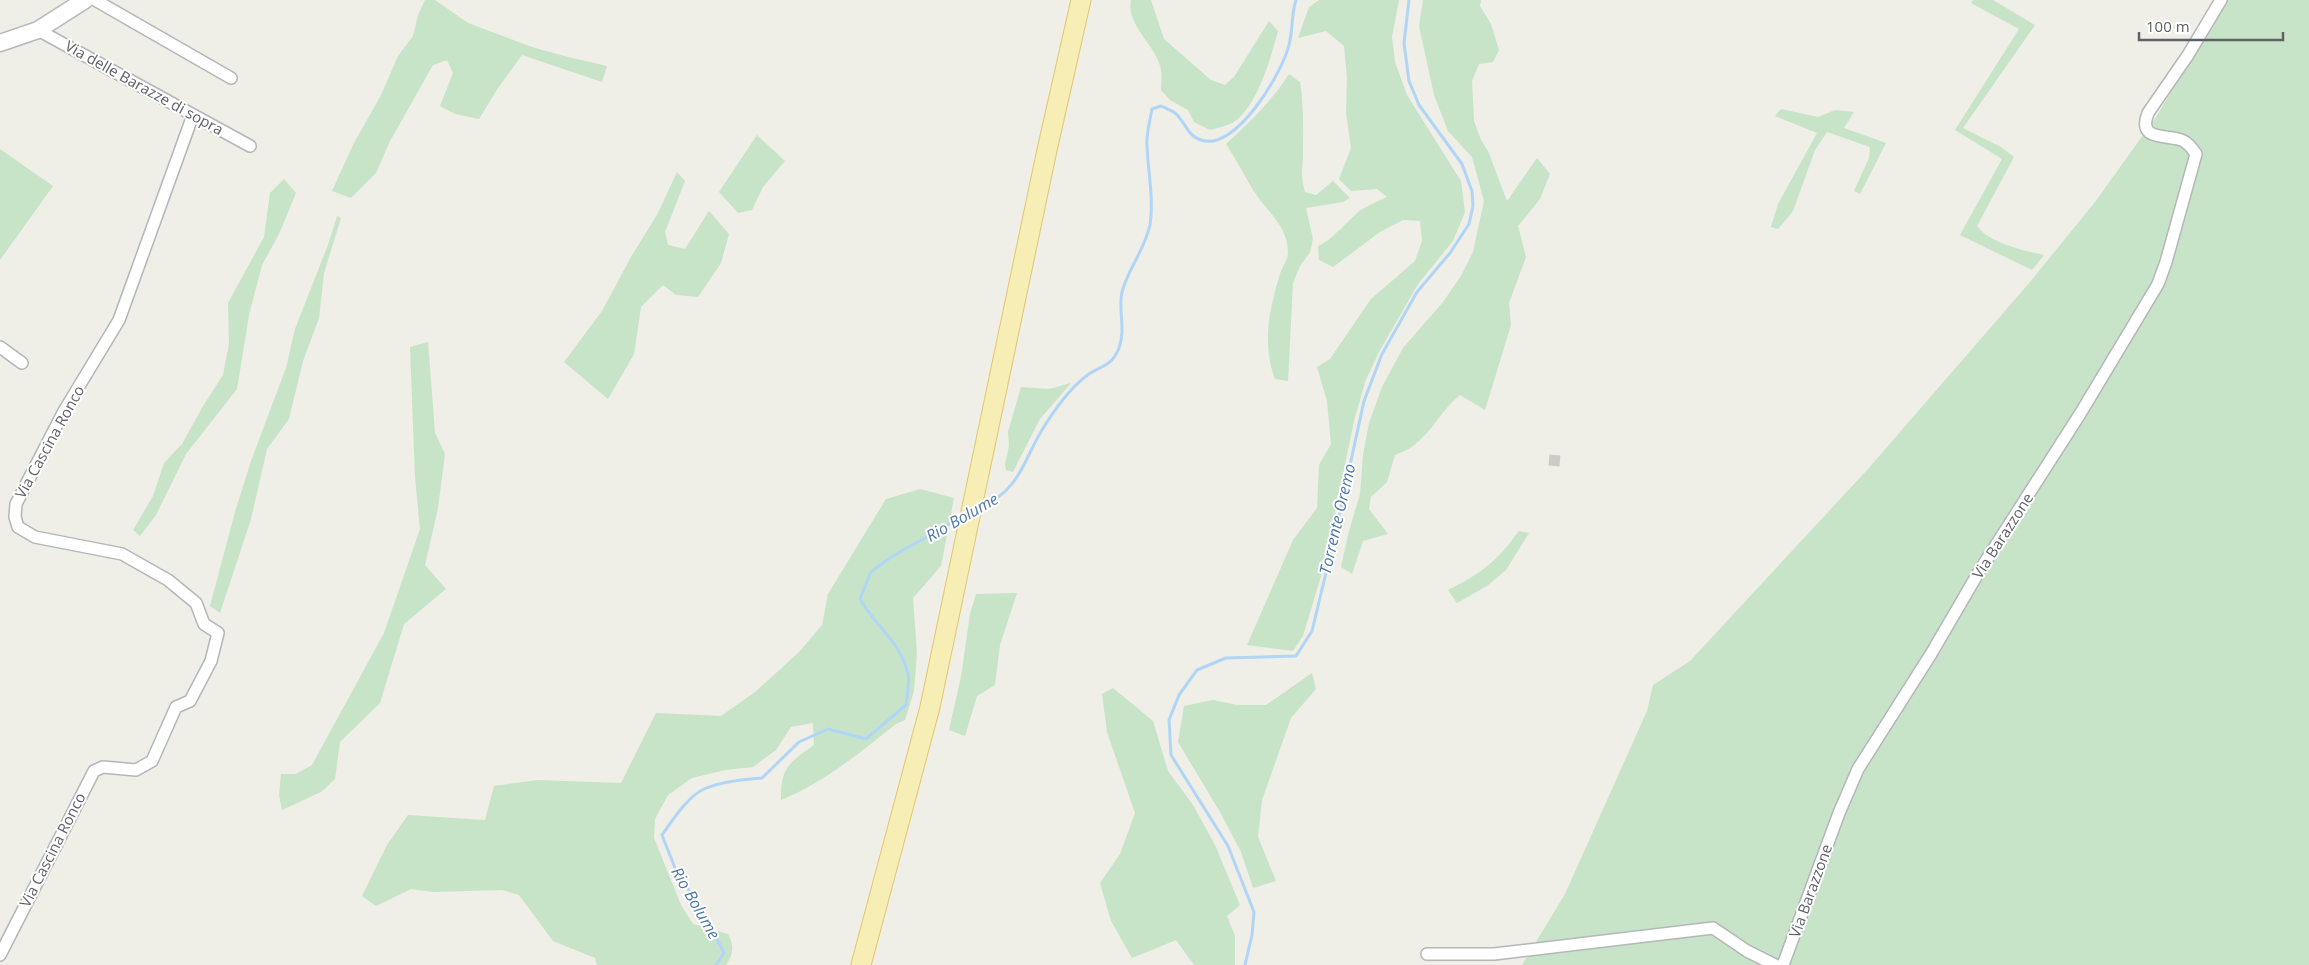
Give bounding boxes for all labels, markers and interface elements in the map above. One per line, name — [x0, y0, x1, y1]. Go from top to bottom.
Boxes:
scale bar — [2139, 10, 2283, 42]
text: 100 m — [2146, 16, 2190, 36]
street label: Via delle Barazze di sopra — [62, 35, 227, 139]
street label: Via Cascina Ronco — [10, 382, 88, 501]
water label: Torrente Oremo — [1314, 461, 1360, 577]
water label: Rio Bolume — [922, 487, 1002, 547]
street label: Via Barazzone — [1967, 489, 2037, 582]
street label: Via Cascina Ronco — [15, 789, 90, 910]
street label: Via Barazzone — [1784, 841, 1836, 940]
water label: Rio Bolume — [666, 863, 726, 943]

